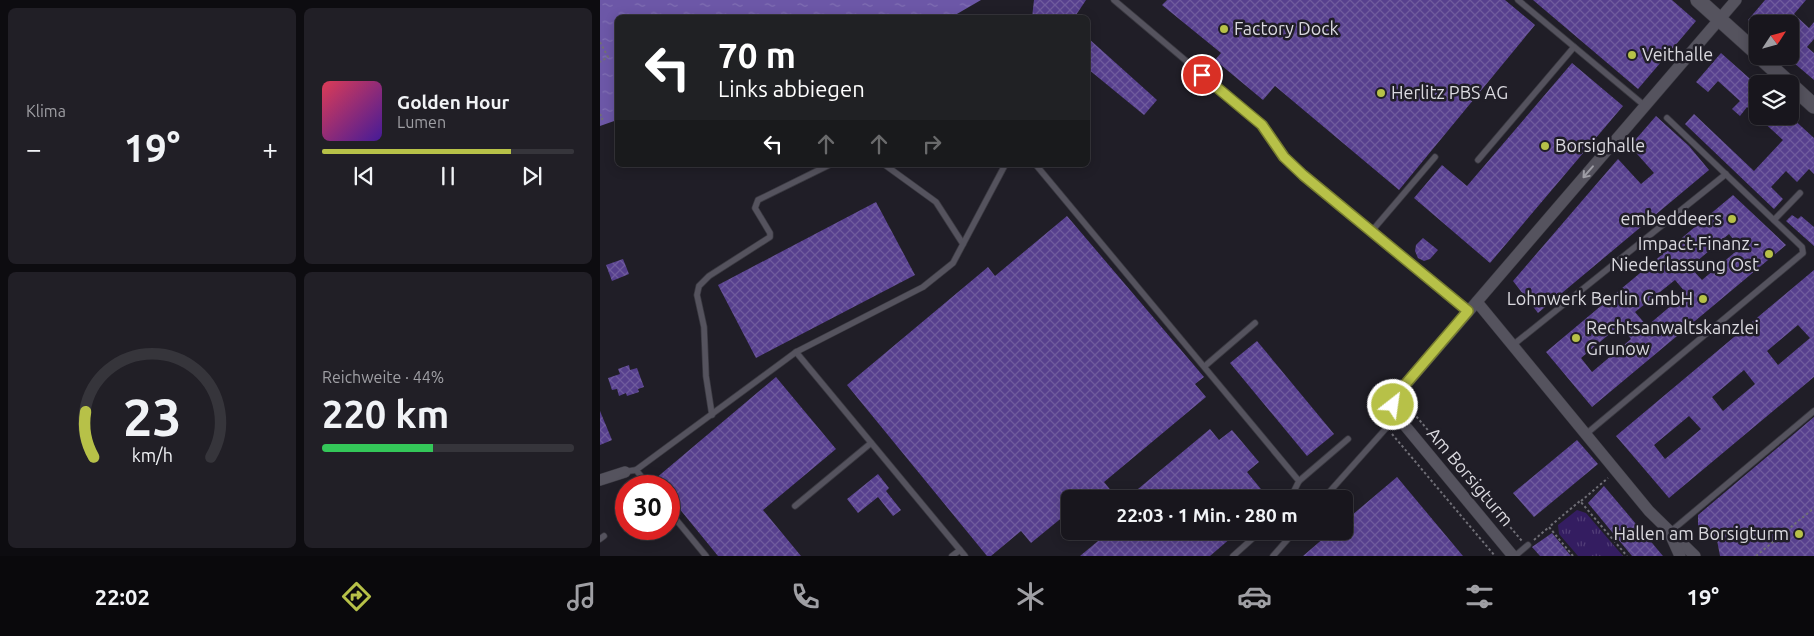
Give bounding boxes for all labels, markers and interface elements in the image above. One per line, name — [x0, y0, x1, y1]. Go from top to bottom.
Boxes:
north arrow — [1749, 15, 1799, 65]
map controls — [1749, 15, 1799, 125]
place label: Factory Dock — [1234, 18, 1339, 38]
marker: Factory Dock — [1218, 23, 1230, 35]
icon: left — [635, 35, 700, 100]
text: 70 m — [718, 35, 796, 75]
place label: Veithalle — [1642, 44, 1713, 64]
marker: Veithalle — [1626, 49, 1638, 61]
pin — [1181, 54, 1223, 96]
icon: arrive — [1188, 61, 1216, 89]
button: layers — [1749, 75, 1799, 125]
text: Links abbiegen — [718, 76, 865, 101]
place label: Herlitz PBS AG — [1391, 82, 1508, 102]
marker: Herlitz PBS AG — [1375, 87, 1387, 99]
text: Golden Hour — [397, 91, 509, 113]
text: Klima — [26, 102, 66, 120]
text: Lumen — [397, 113, 446, 131]
text: 19° — [124, 127, 180, 169]
icon: left — [759, 130, 787, 158]
icon: ahead — [812, 130, 840, 158]
icon: ahead — [865, 130, 893, 158]
icon: right — [918, 130, 946, 158]
text: − — [26, 133, 42, 164]
text: + — [262, 133, 278, 164]
place label: Borsighalle — [1555, 135, 1645, 155]
marker: Borsighalle — [1539, 140, 1551, 152]
icon: previous — [350, 162, 378, 190]
icon: pause — [434, 162, 462, 190]
icon: next — [518, 162, 546, 190]
one-way arrow — [1582, 166, 1594, 179]
place label: embeddeers — [1620, 208, 1722, 228]
marker: embeddeers — [1726, 213, 1738, 225]
place label: Impact-Finanz - Niederlassung Ost — [1611, 233, 1759, 274]
marker: Impact-Finanz - Niederlassung Ost — [1763, 248, 1775, 260]
place label: Lohnwerk Berlin GmbH — [1507, 288, 1693, 308]
marker: Lohnwerk Berlin GmbH — [1697, 293, 1709, 305]
place label: Rechtsanwaltskanzlei Grunow — [1586, 317, 1759, 358]
marker: Rechtsanwaltskanzlei Grunow — [1570, 332, 1582, 344]
text: Reichweite · 44% — [322, 368, 444, 386]
position arrow — [1366, 378, 1418, 430]
text: 23 — [123, 388, 181, 446]
text: 220 km — [322, 393, 449, 435]
street label: Am Borsigturm — [1424, 423, 1518, 530]
text: km/h — [131, 445, 173, 465]
speed limit sign: 30 — [615, 475, 680, 540]
text: 22:03 · 1 Min. · 280 m — [1116, 504, 1298, 526]
place label: Hallen am Borsigturm — [1614, 523, 1789, 543]
marker: Hallen am Borsigturm — [1793, 528, 1805, 540]
icon: directions — [339, 579, 374, 614]
icon: music — [564, 579, 599, 614]
icon: phone — [788, 579, 823, 614]
icon: climate — [1013, 579, 1048, 614]
icon: car — [1237, 579, 1272, 614]
icon: filters — [1462, 579, 1497, 614]
text: 22:02 — [95, 584, 150, 609]
text: 19° — [1687, 584, 1719, 609]

